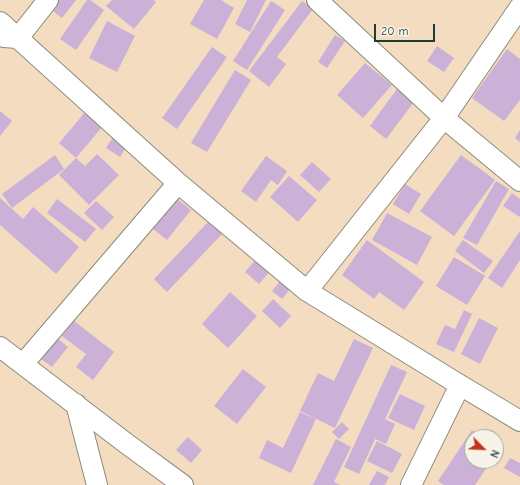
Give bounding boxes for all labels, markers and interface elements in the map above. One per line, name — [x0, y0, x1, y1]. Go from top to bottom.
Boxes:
scale bar — [376, 16, 437, 42]
text: 20 m — [381, 24, 409, 38]
north arrow — [464, 429, 504, 469]
text: N — [487, 448, 502, 460]

